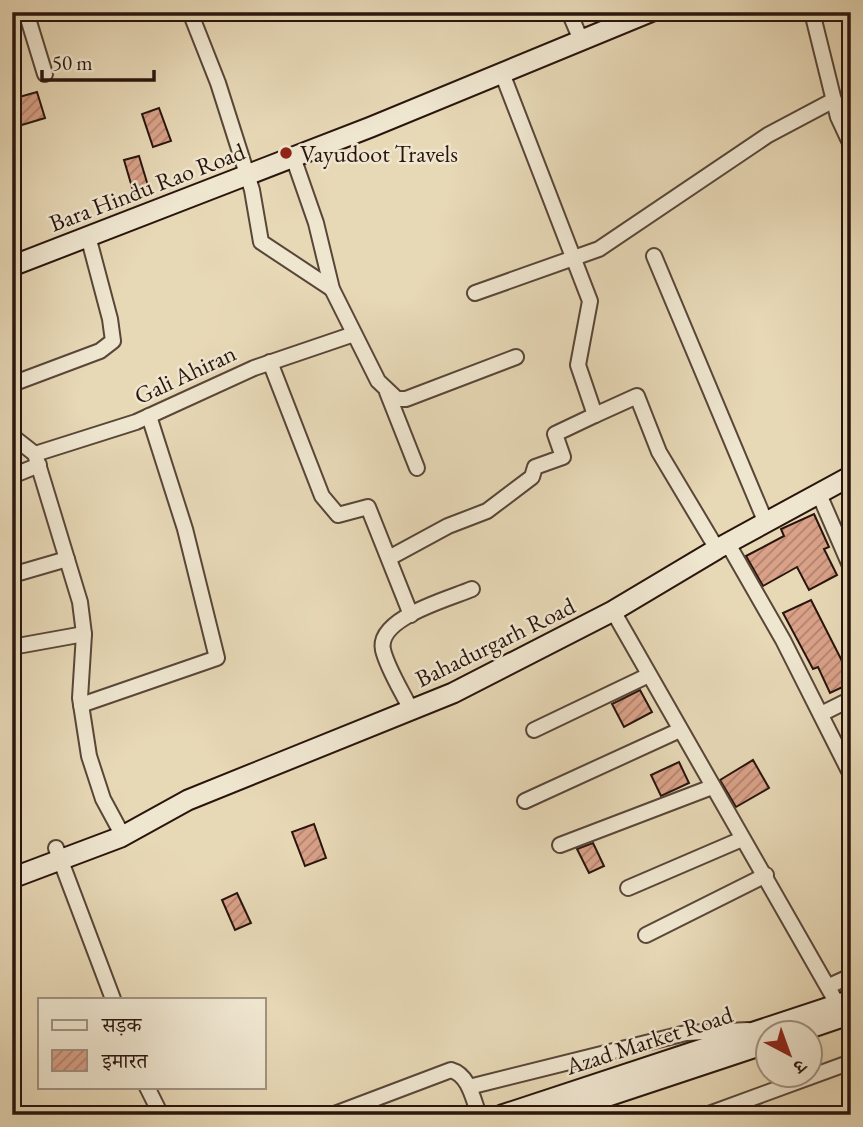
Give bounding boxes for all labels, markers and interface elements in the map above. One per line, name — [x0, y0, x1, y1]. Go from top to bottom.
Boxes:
scale bar — [42, 38, 154, 82]
text: 50 m — [52, 49, 93, 76]
street label: Bara Hindu Rao Road — [45, 135, 250, 239]
place label: Vayudoot Travels — [300, 138, 458, 169]
marker: Vayudoot Travels — [278, 145, 294, 161]
street label: Gali Ahiran — [129, 337, 241, 411]
street label: Bahadurgarh Road — [410, 590, 581, 694]
legend — [38, 998, 266, 1088]
street label: Azad Market Road — [561, 998, 737, 1082]
text: सड़क — [101, 1011, 142, 1038]
north arrow — [754, 1018, 824, 1088]
text: इमारत — [101, 1047, 149, 1074]
text: उ — [787, 1053, 813, 1080]

